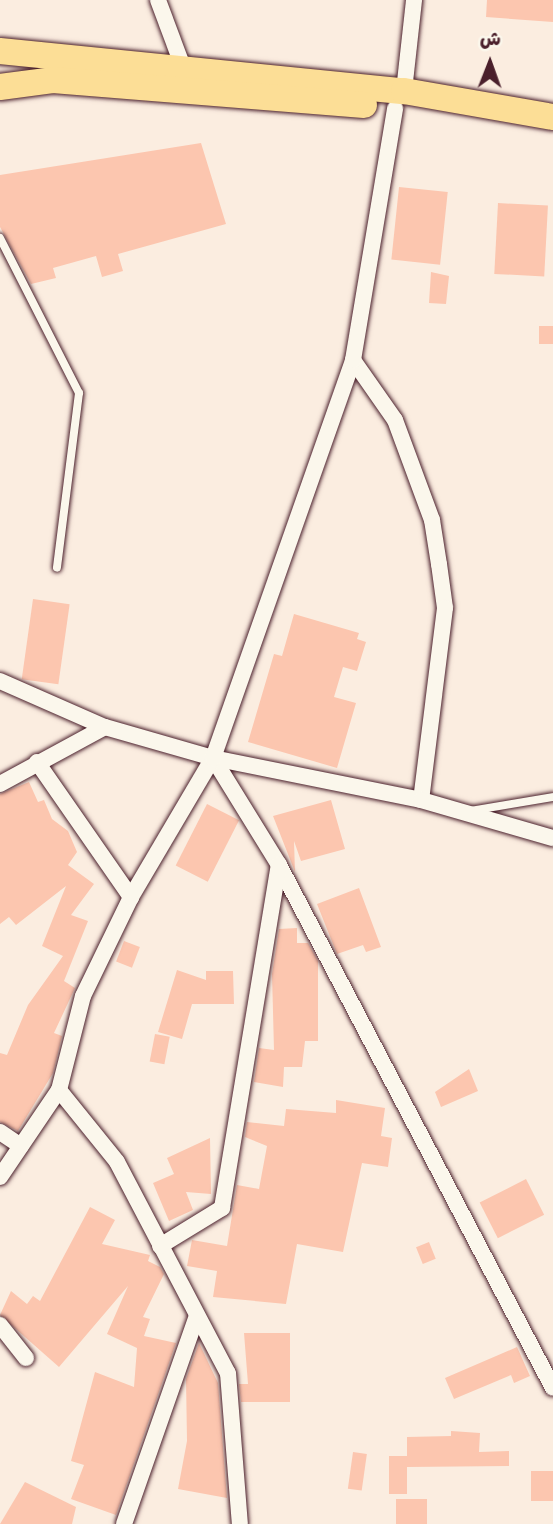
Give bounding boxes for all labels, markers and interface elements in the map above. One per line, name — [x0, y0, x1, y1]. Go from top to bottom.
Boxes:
north arrow — [455, 28, 525, 98]
text: ش — [480, 28, 501, 55]

